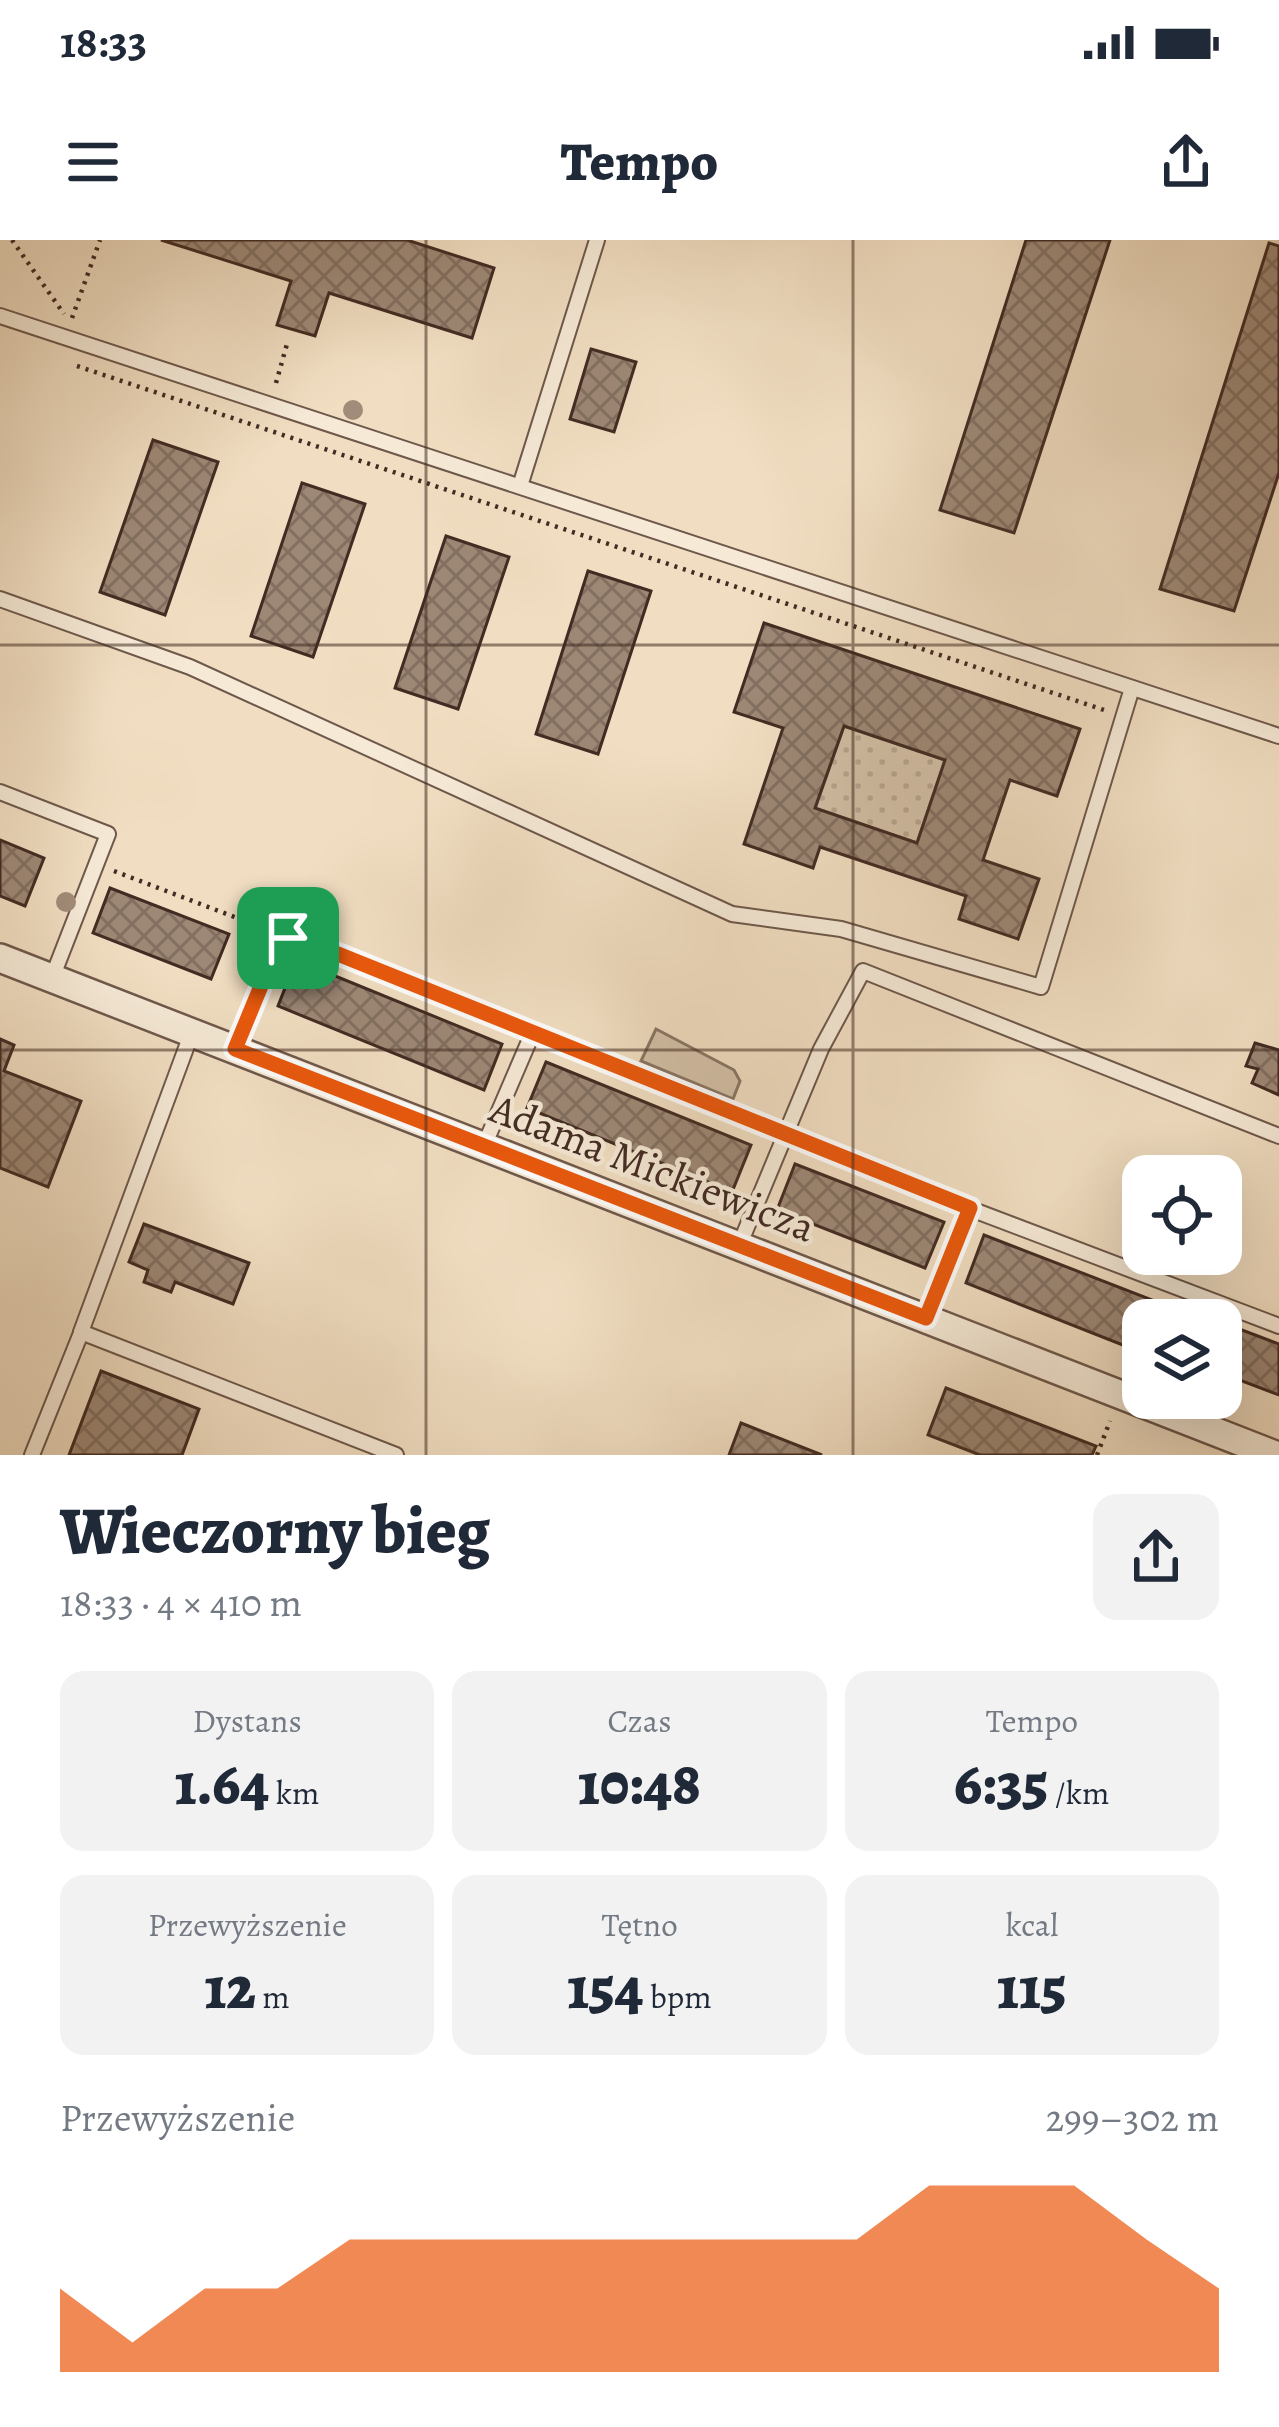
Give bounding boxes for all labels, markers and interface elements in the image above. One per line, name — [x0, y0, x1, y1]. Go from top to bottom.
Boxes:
text: 18:33 — [60, 11, 147, 73]
text: Tempo — [561, 125, 718, 199]
icon: menu — [60, 129, 126, 195]
icon: share — [1153, 129, 1219, 195]
pin — [237, 887, 339, 989]
icon: arrive — [255, 905, 321, 971]
street label: Adama Mickiewicza — [481, 1079, 824, 1256]
map controls — [1122, 1155, 1242, 1419]
button: locate — [1122, 1155, 1242, 1275]
button: layers — [1122, 1299, 1242, 1419]
text: Wieczorny bieg — [60, 1486, 490, 1576]
button: share — [1093, 1494, 1219, 1620]
text: 18:33 · 4 × 410 m — [60, 1576, 302, 1629]
text: Dystans — [193, 1698, 302, 1743]
text: Czas — [608, 1698, 671, 1743]
text: Tempo — [986, 1698, 1078, 1743]
text: 1.64 — [175, 1743, 269, 1825]
text: 10:48 — [578, 1743, 701, 1825]
text: 6:35 — [954, 1743, 1048, 1825]
text: km — [269, 1770, 320, 1815]
text: /km — [1048, 1770, 1110, 1815]
text: Przewyższenie — [148, 1902, 347, 1947]
text: Tętno — [601, 1902, 678, 1947]
text: kcal — [1005, 1902, 1058, 1947]
text: 12 — [205, 1947, 256, 2029]
text: 154 — [567, 1947, 644, 2029]
text: 115 — [997, 1947, 1067, 2029]
text: m — [256, 1974, 290, 2019]
text: bpm — [644, 1974, 712, 2019]
text: Przewyższenie — [60, 2091, 295, 2144]
text: 299–302 m — [1046, 2091, 1219, 2144]

